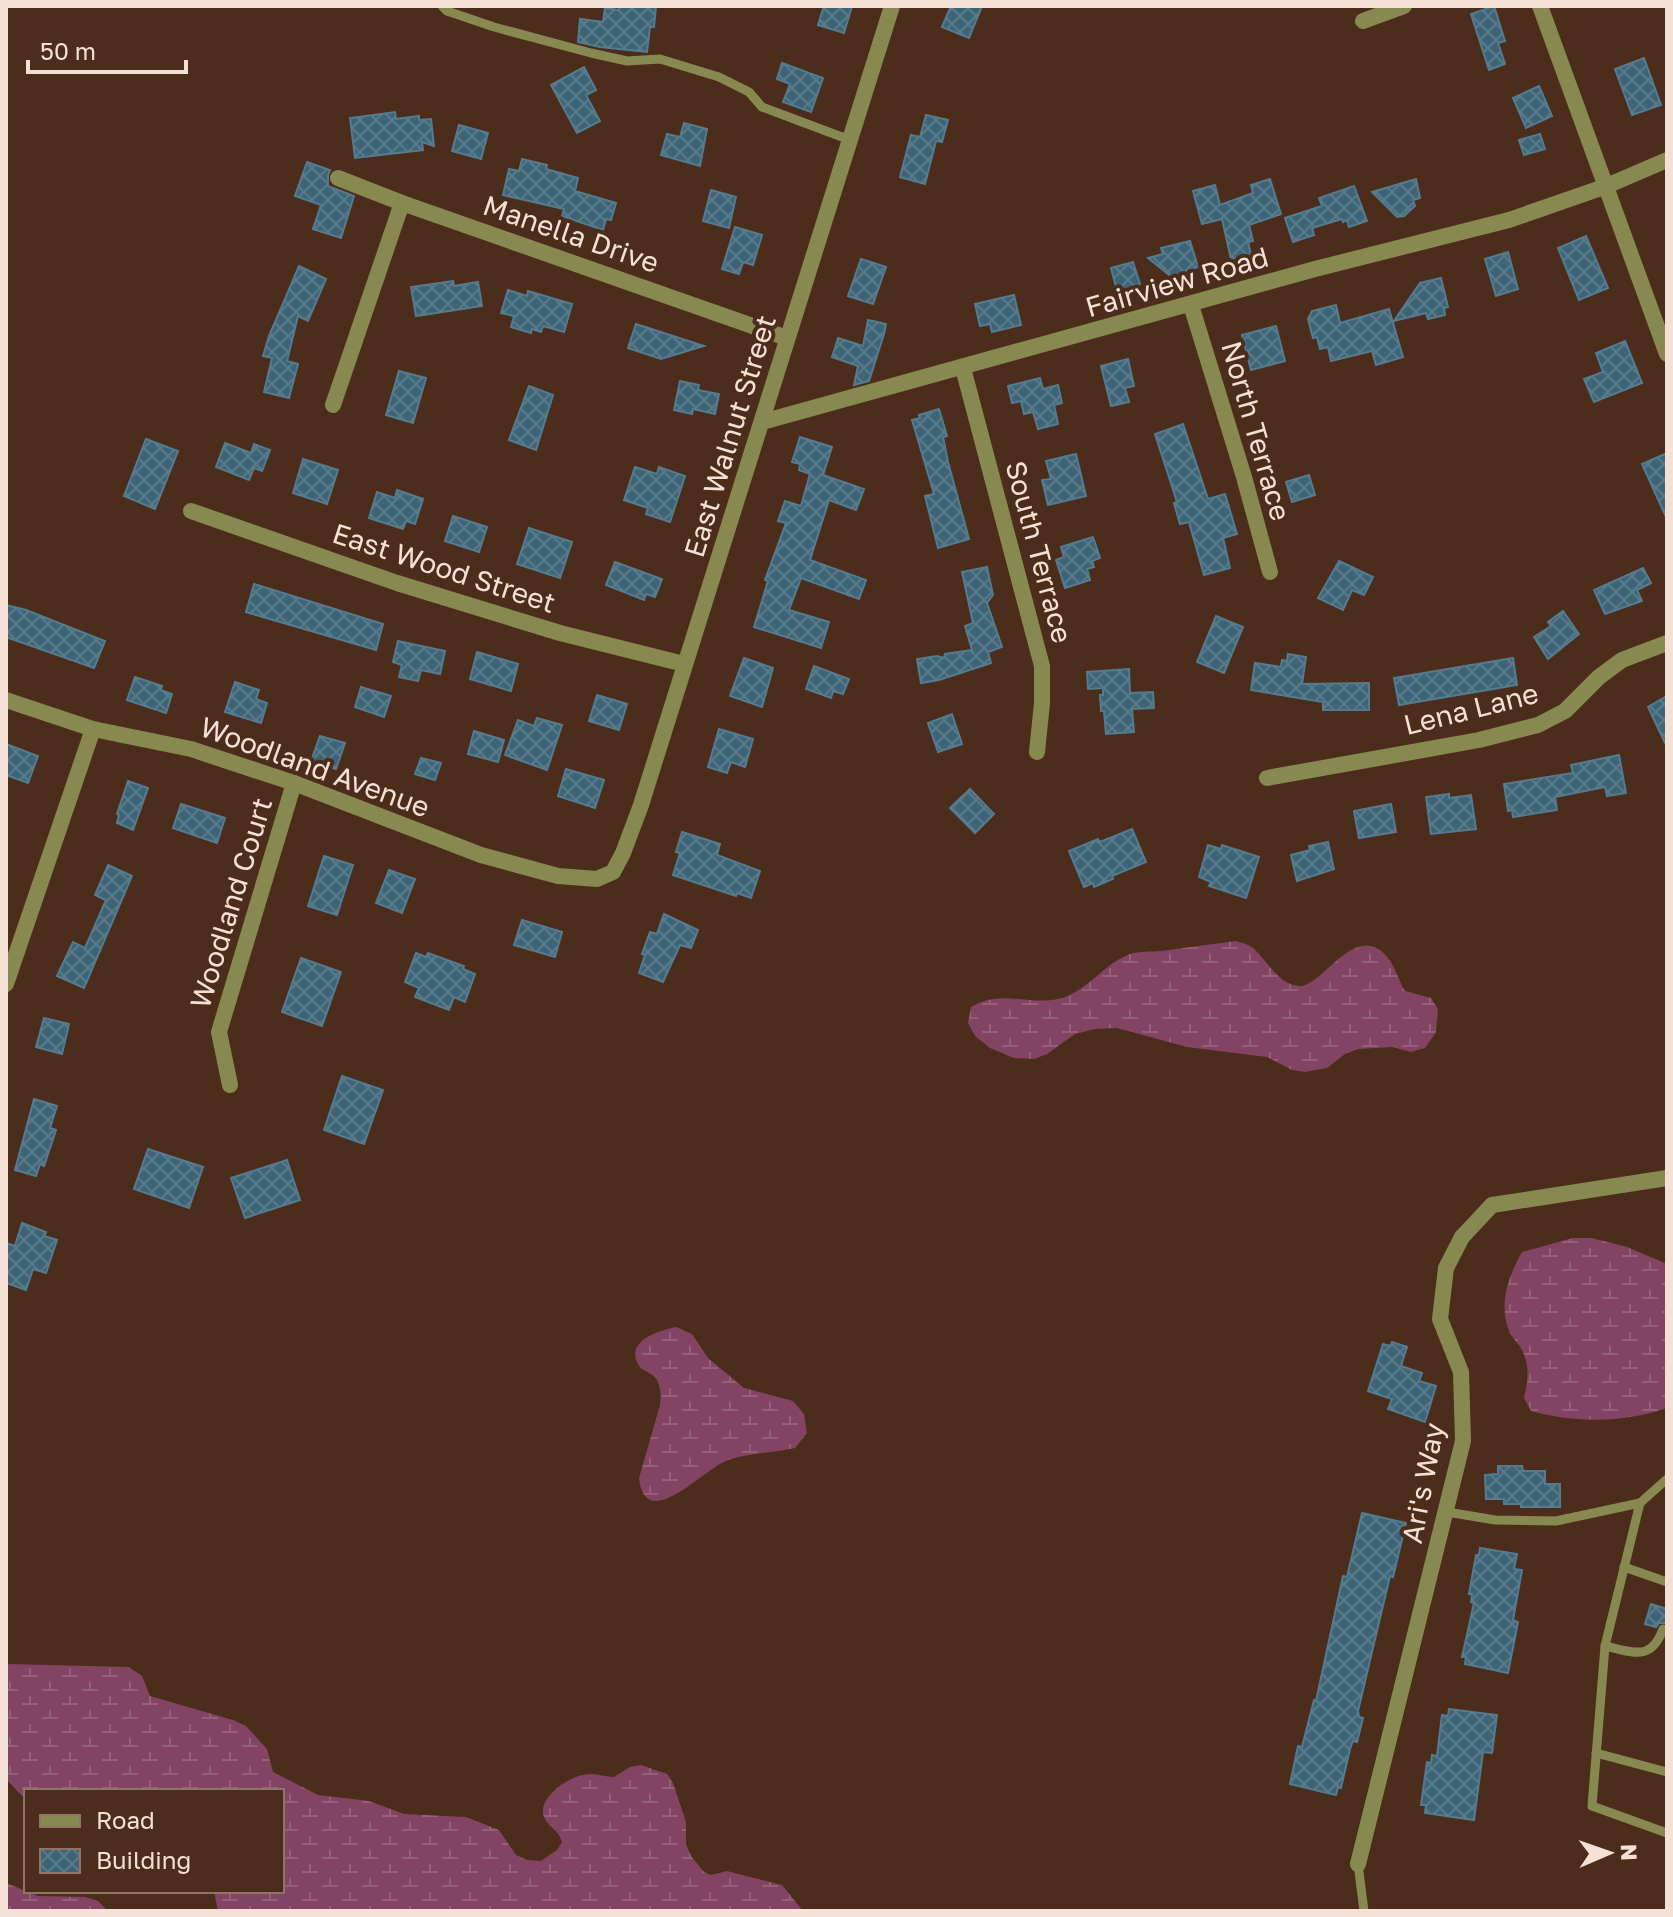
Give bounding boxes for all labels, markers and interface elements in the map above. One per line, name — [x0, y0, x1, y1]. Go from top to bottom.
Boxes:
scale bar — [28, 24, 186, 74]
text: 50 m — [40, 36, 96, 65]
street label: Manella Drive — [479, 188, 663, 279]
street label: Fairview Road — [1082, 240, 1272, 323]
street label: East Walnut Street — [677, 311, 782, 561]
street label: North Terrace — [1215, 337, 1298, 524]
street label: South Terrace — [999, 457, 1080, 646]
street label: East Wood Street — [329, 516, 560, 619]
street label: Lena Lane — [1400, 676, 1542, 741]
street label: Woodland Avenue — [196, 710, 434, 823]
street label: Woodland Court — [183, 794, 278, 1012]
street label: Ari's Way — [1395, 1420, 1450, 1546]
legend — [24, 1789, 284, 1893]
text: Road — [96, 1805, 155, 1834]
north arrow — [1569, 1813, 1649, 1893]
text: N — [1616, 1843, 1643, 1861]
text: Building — [96, 1845, 191, 1874]

